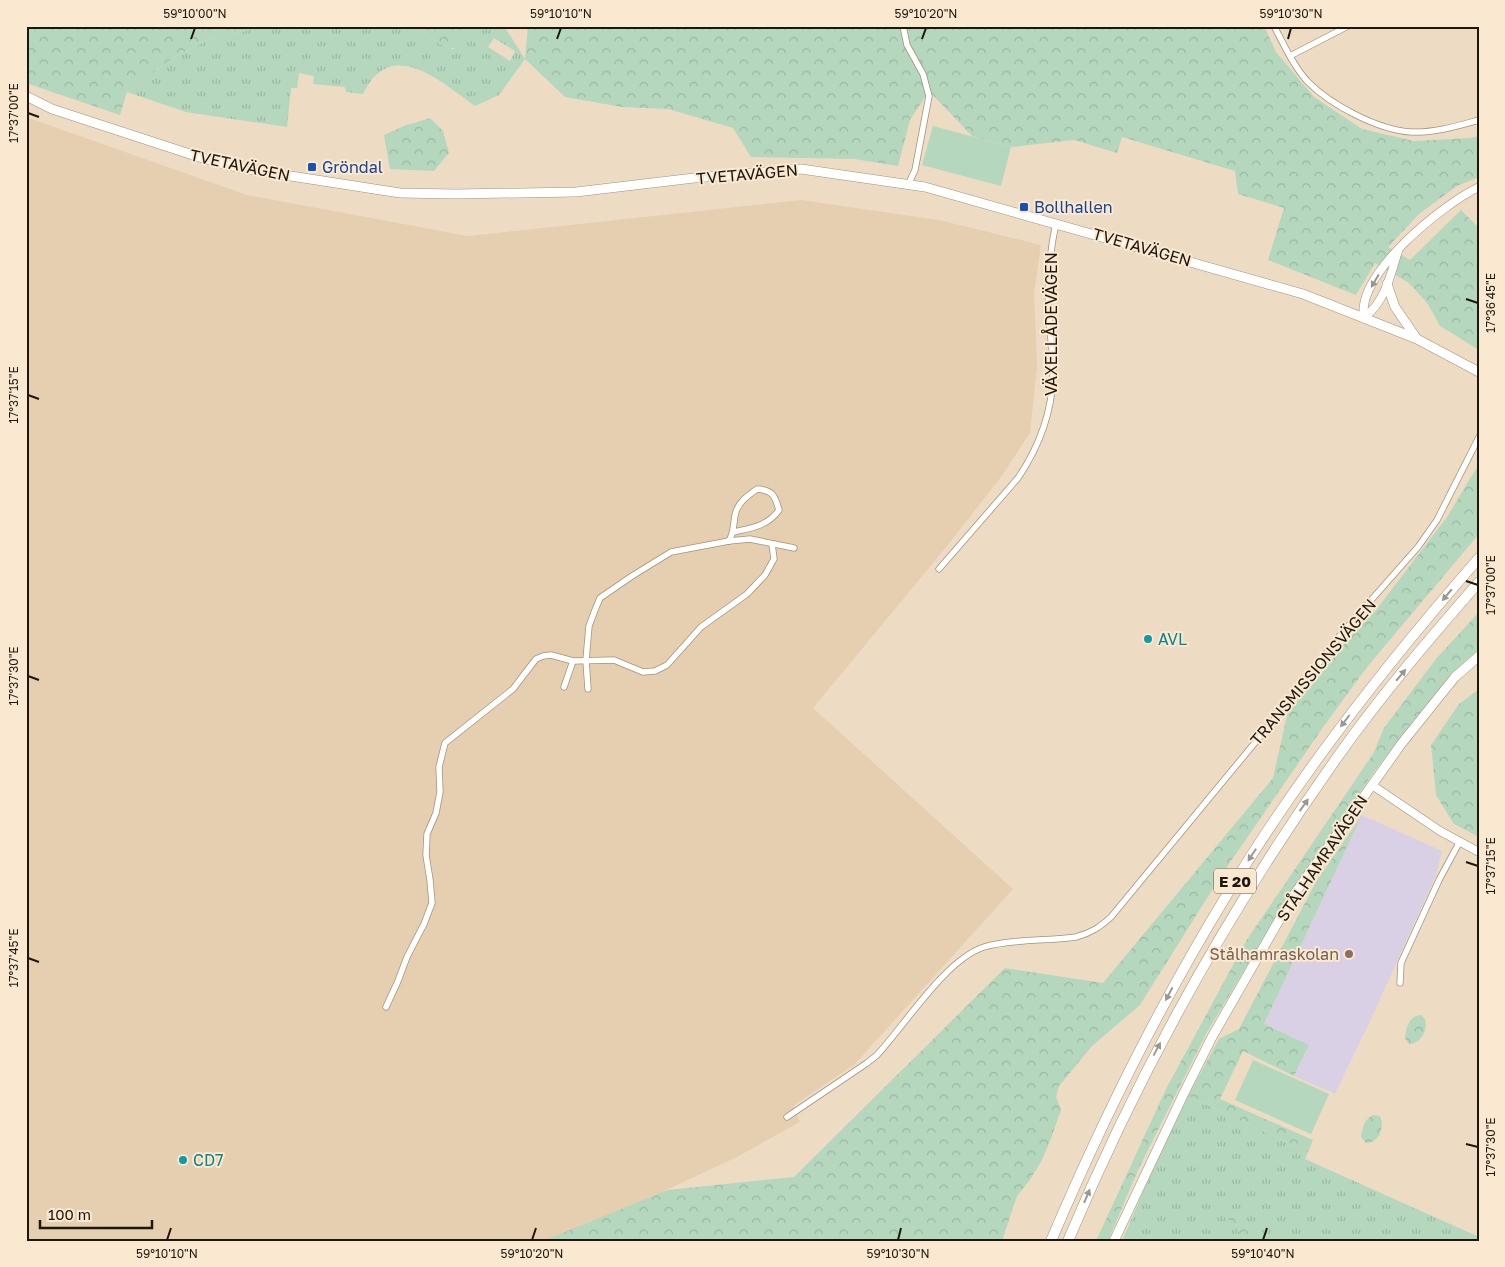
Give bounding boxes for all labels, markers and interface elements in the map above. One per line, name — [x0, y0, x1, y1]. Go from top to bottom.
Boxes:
text: 59°10'00"N — [163, 6, 227, 21]
text: 59°10'10"N — [530, 6, 592, 21]
text: 59°10'20"N — [894, 6, 958, 21]
text: 59°10'30"N — [1259, 6, 1323, 21]
text: 17°37'00"E — [6, 83, 21, 143]
street label: TVETAVÄGEN — [188, 145, 292, 185]
place label: Gröndal — [322, 157, 383, 177]
street label: TVETAVÄGEN — [695, 160, 799, 188]
marker: Gröndal — [306, 161, 318, 173]
place label: Bollhallen — [1034, 197, 1113, 217]
marker: Bollhallen — [1018, 201, 1030, 213]
street label: TVETAVÄGEN — [1090, 223, 1194, 271]
street label: VÄXELLÅDEVÄGEN — [1041, 252, 1061, 396]
text: 17°36'45"E — [1483, 273, 1498, 333]
one-way arrow — [1371, 274, 1379, 289]
text: 17°37'15"E — [6, 366, 21, 424]
text: 17°37'00"E — [1483, 555, 1498, 615]
one-way arrow — [1441, 588, 1452, 601]
street label: TRANSMISSIONSVÄGEN — [1246, 595, 1380, 749]
place label: AVL — [1158, 629, 1187, 649]
marker: AVL — [1142, 633, 1154, 645]
text: 17°37'30"E — [6, 646, 21, 706]
one-way arrow — [1395, 668, 1406, 681]
one-way arrow — [1340, 714, 1350, 728]
street label: STÅLHAMRAVÄGEN — [1272, 791, 1372, 925]
one-way arrow — [1299, 799, 1309, 812]
text: 17°37'15"E — [1483, 837, 1498, 895]
one-way arrow — [1248, 848, 1257, 861]
road number: E 20 — [1214, 868, 1256, 894]
text: 17°37'45"E — [6, 928, 21, 988]
place label: Stålhamraskolan — [1210, 944, 1339, 964]
marker: Stålhamraskolan — [1343, 948, 1355, 960]
one-way arrow — [1165, 987, 1173, 1002]
one-way arrow — [1153, 1042, 1161, 1057]
text: 17°37'30"E — [1483, 1117, 1498, 1177]
place label: CD7 — [193, 1150, 224, 1170]
marker: CD7 — [177, 1154, 189, 1166]
one-way arrow — [1083, 1189, 1091, 1203]
scale bar — [40, 1197, 152, 1229]
text: 100 m — [48, 1205, 91, 1223]
text: 59°10'10"N — [136, 1246, 198, 1261]
text: 59°10'20"N — [500, 1246, 564, 1261]
text: 59°10'30"N — [866, 1246, 930, 1261]
text: 59°10'40"N — [1231, 1246, 1295, 1261]

